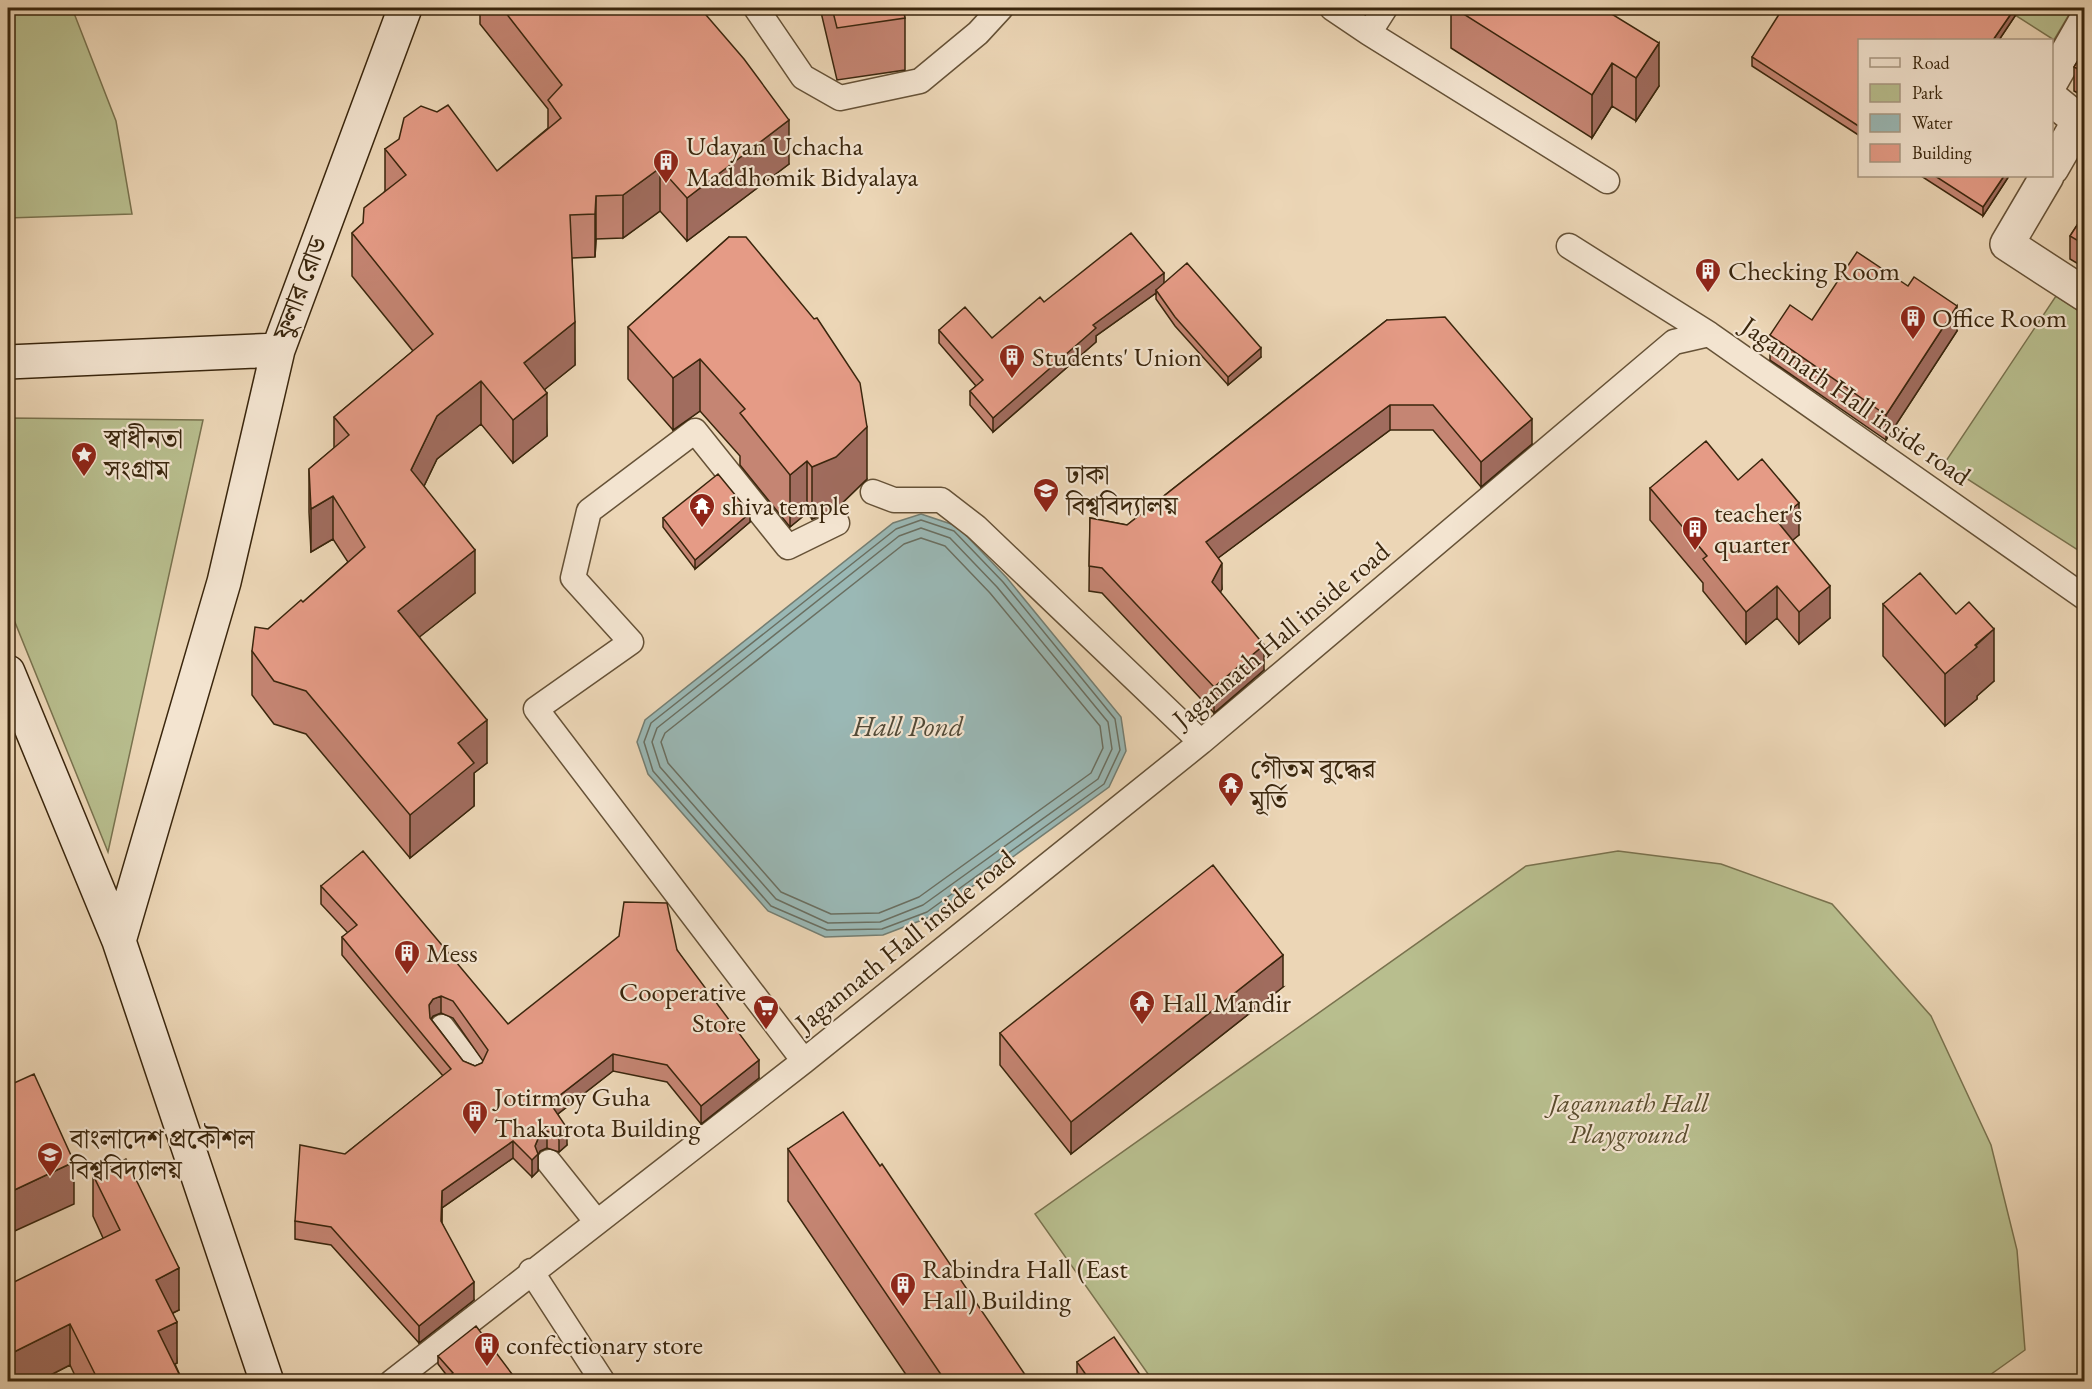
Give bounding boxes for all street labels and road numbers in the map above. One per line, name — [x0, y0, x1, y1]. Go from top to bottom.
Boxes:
street label: ফুলার রোড — [264, 230, 336, 345]
street label: Jagannath Hall inside road — [1733, 307, 1978, 493]
street label: Jagannath Hall inside road — [1163, 533, 1397, 737]
street label: Jagannath Hall inside road — [786, 841, 1022, 1041]

